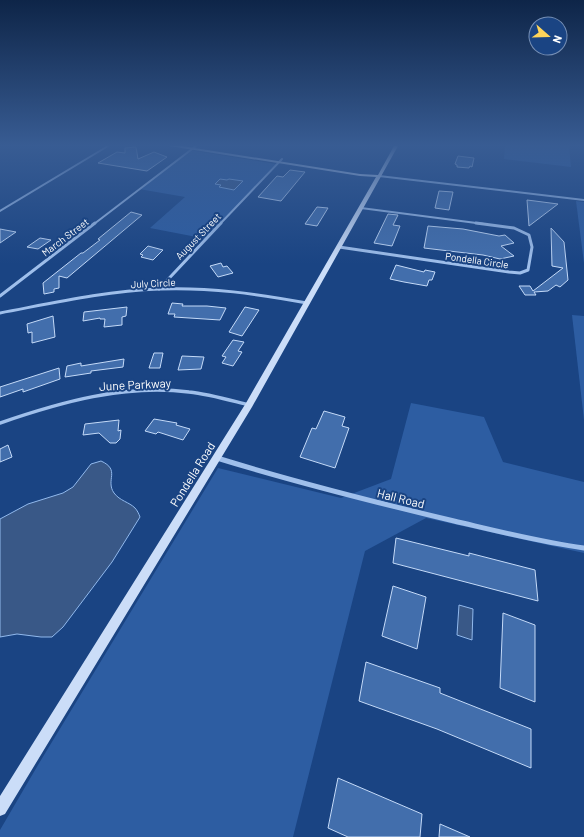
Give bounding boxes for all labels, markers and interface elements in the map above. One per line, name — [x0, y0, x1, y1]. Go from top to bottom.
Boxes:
north arrow — [528, 16, 568, 56]
text: N — [551, 34, 565, 45]
street label: August Street — [173, 210, 223, 262]
street label: March Street — [39, 215, 91, 259]
street label: Pondella Circle — [444, 250, 510, 270]
street label: July Circle — [130, 276, 176, 290]
street label: June Parkway — [99, 375, 172, 393]
street label: Pondella Road — [167, 439, 217, 509]
street label: Hall Road — [376, 485, 426, 511]

